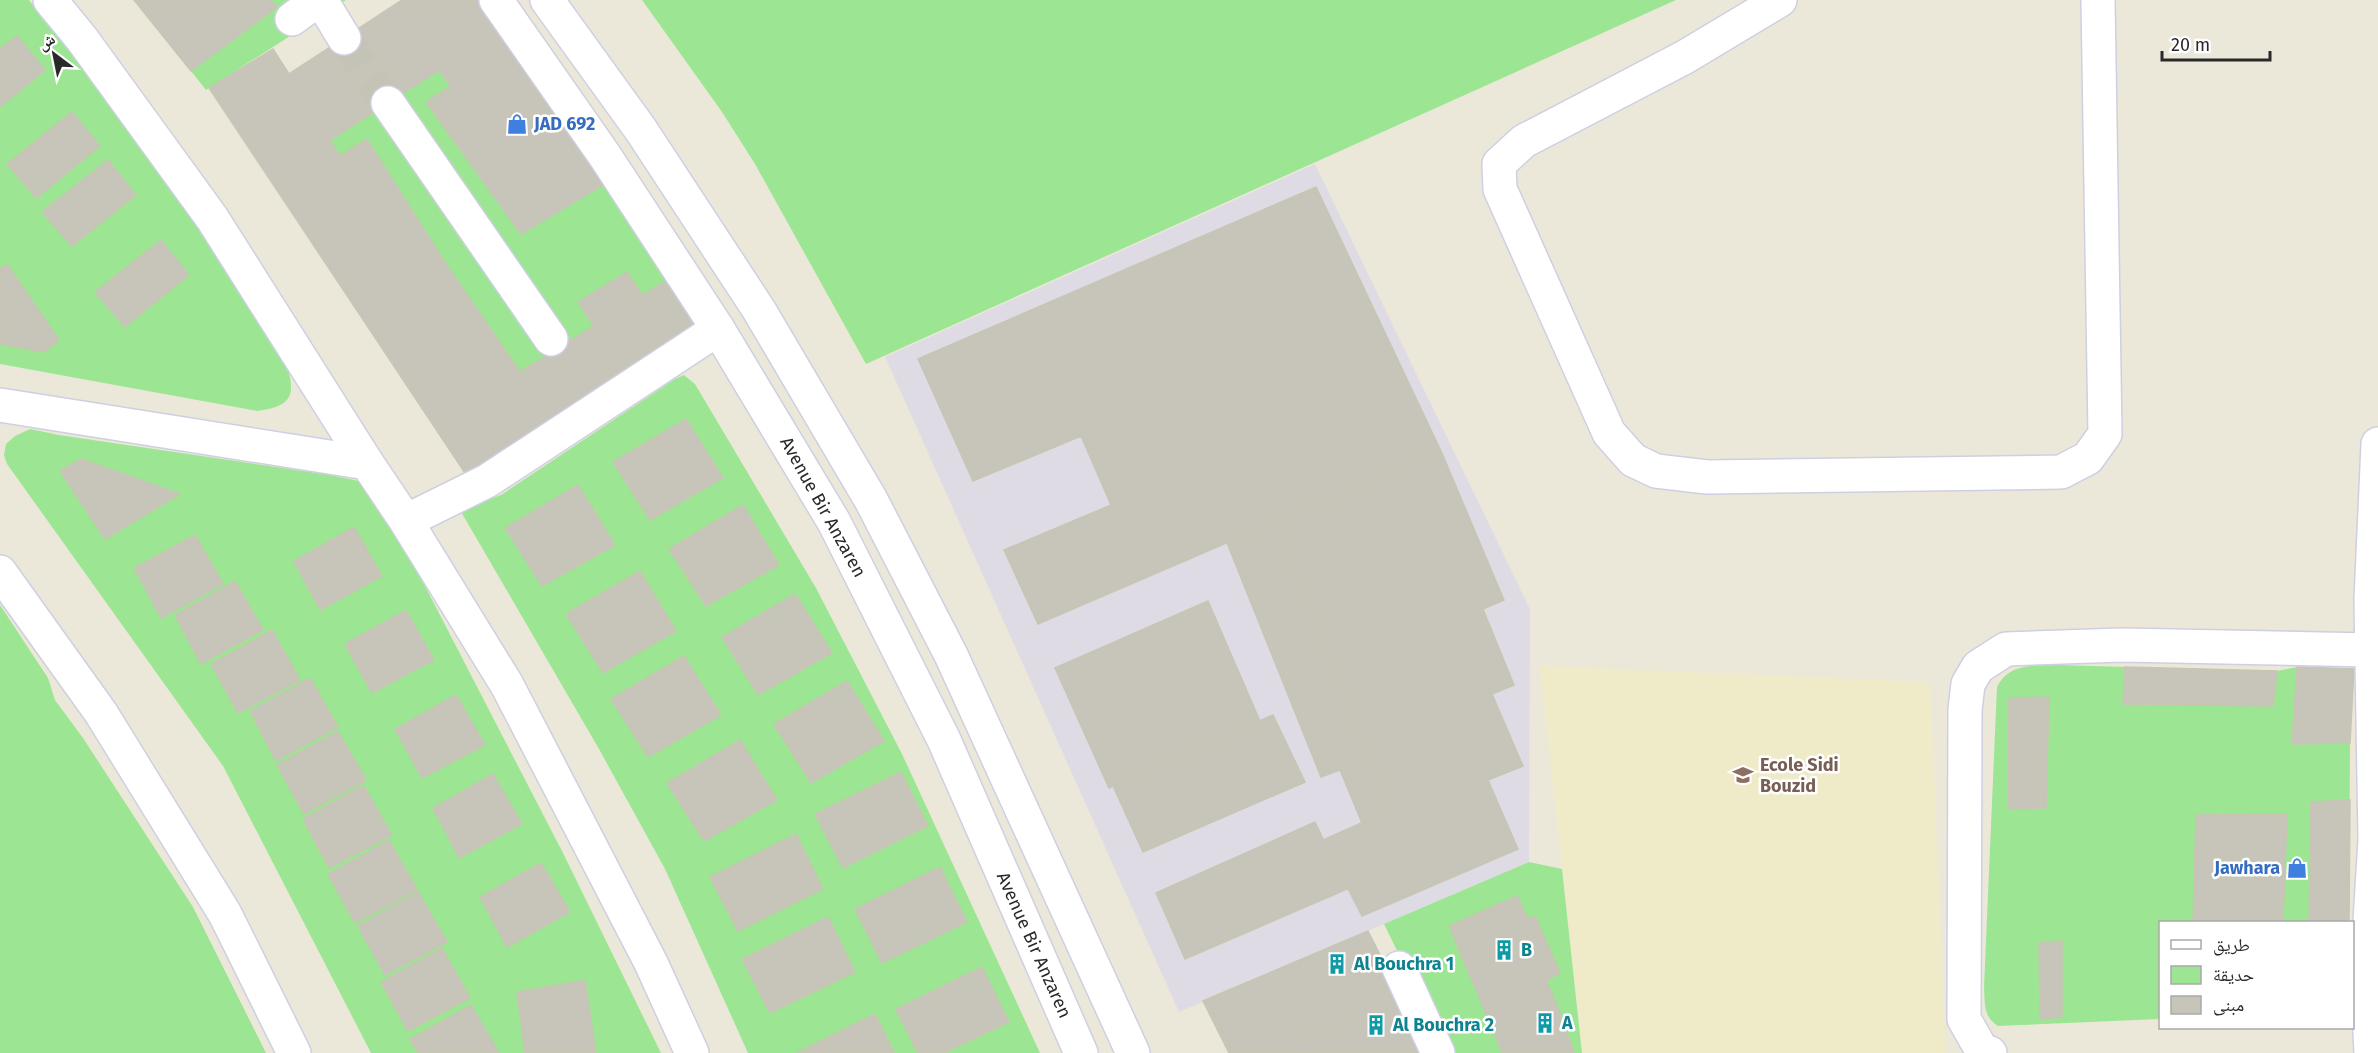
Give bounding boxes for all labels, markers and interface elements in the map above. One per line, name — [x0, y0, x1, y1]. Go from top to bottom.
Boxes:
north arrow — [24, 24, 84, 84]
scale bar — [2162, 24, 2270, 62]
text: ش — [34, 29, 59, 54]
text: 20 m — [2171, 34, 2210, 56]
shop icon: JAD 692 — [505, 112, 529, 136]
place label: JAD 692 — [533, 113, 595, 135]
street label: Avenue Bir Anzaren — [775, 433, 871, 581]
place label: Ecole Sidi Bouzid — [1760, 754, 1839, 797]
school or university icon: Ecole Sidi Bouzid — [1731, 763, 1755, 787]
shop icon: Jawhara — [2285, 856, 2309, 880]
place label: Jawhara — [2213, 857, 2280, 879]
street label: Avenue Bir Anzaren — [992, 869, 1076, 1021]
legend — [2159, 921, 2354, 1029]
text: طريق — [2213, 934, 2250, 956]
building icon: B — [1492, 938, 1516, 962]
place label: B — [1521, 939, 1532, 961]
building icon: Al Bouchra 1 — [1325, 952, 1349, 976]
place label: Al Bouchra 1 — [1353, 953, 1454, 975]
text: حديقة — [2213, 964, 2254, 986]
text: مبنى — [2213, 994, 2244, 1016]
building icon: A — [1533, 1011, 1557, 1035]
place label: A — [1561, 1012, 1573, 1034]
building icon: Al Bouchra 2 — [1364, 1013, 1388, 1037]
place label: Al Bouchra 2 — [1392, 1014, 1494, 1036]

